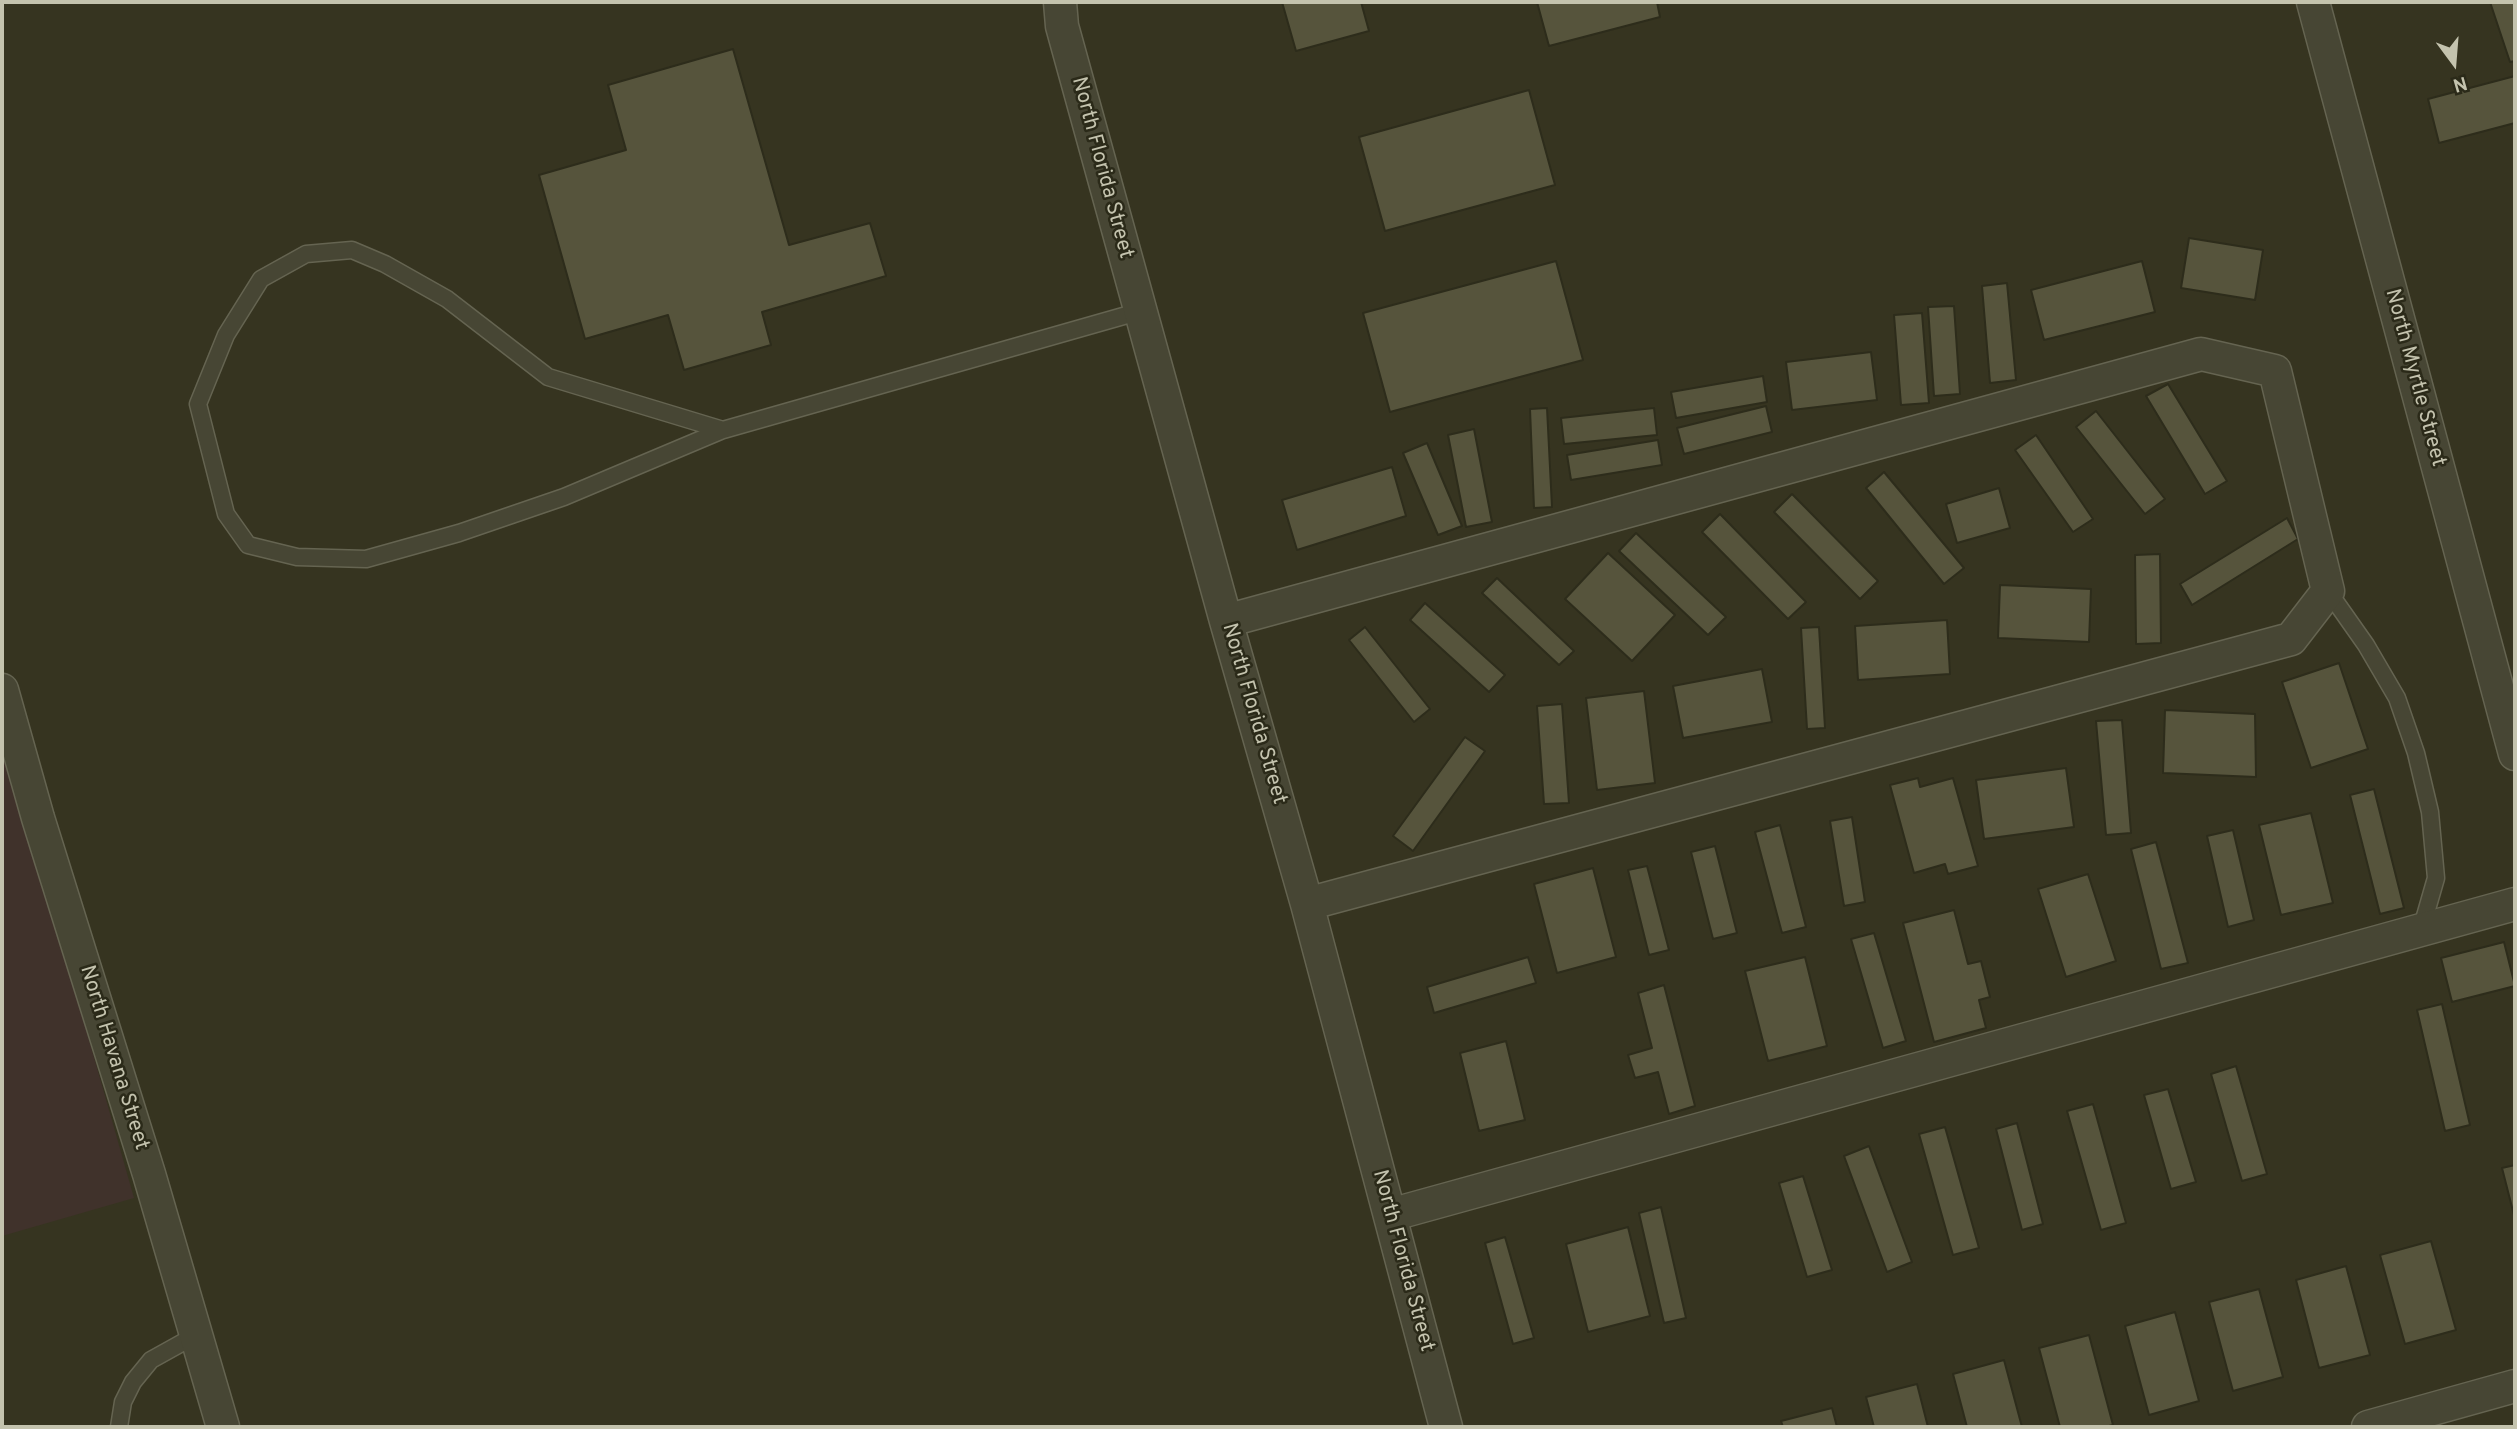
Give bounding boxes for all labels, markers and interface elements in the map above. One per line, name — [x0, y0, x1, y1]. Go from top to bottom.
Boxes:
north arrow — [2419, 28, 2489, 98]
text: N — [2450, 70, 2470, 97]
street label: North Florida Street — [1065, 74, 1137, 262]
street label: North Myrtle Street — [2378, 286, 2450, 470]
street label: North Florida Street — [1215, 621, 1291, 807]
street label: North Havana Street — [73, 963, 153, 1153]
street label: North Florida Street — [1366, 1167, 1438, 1355]

